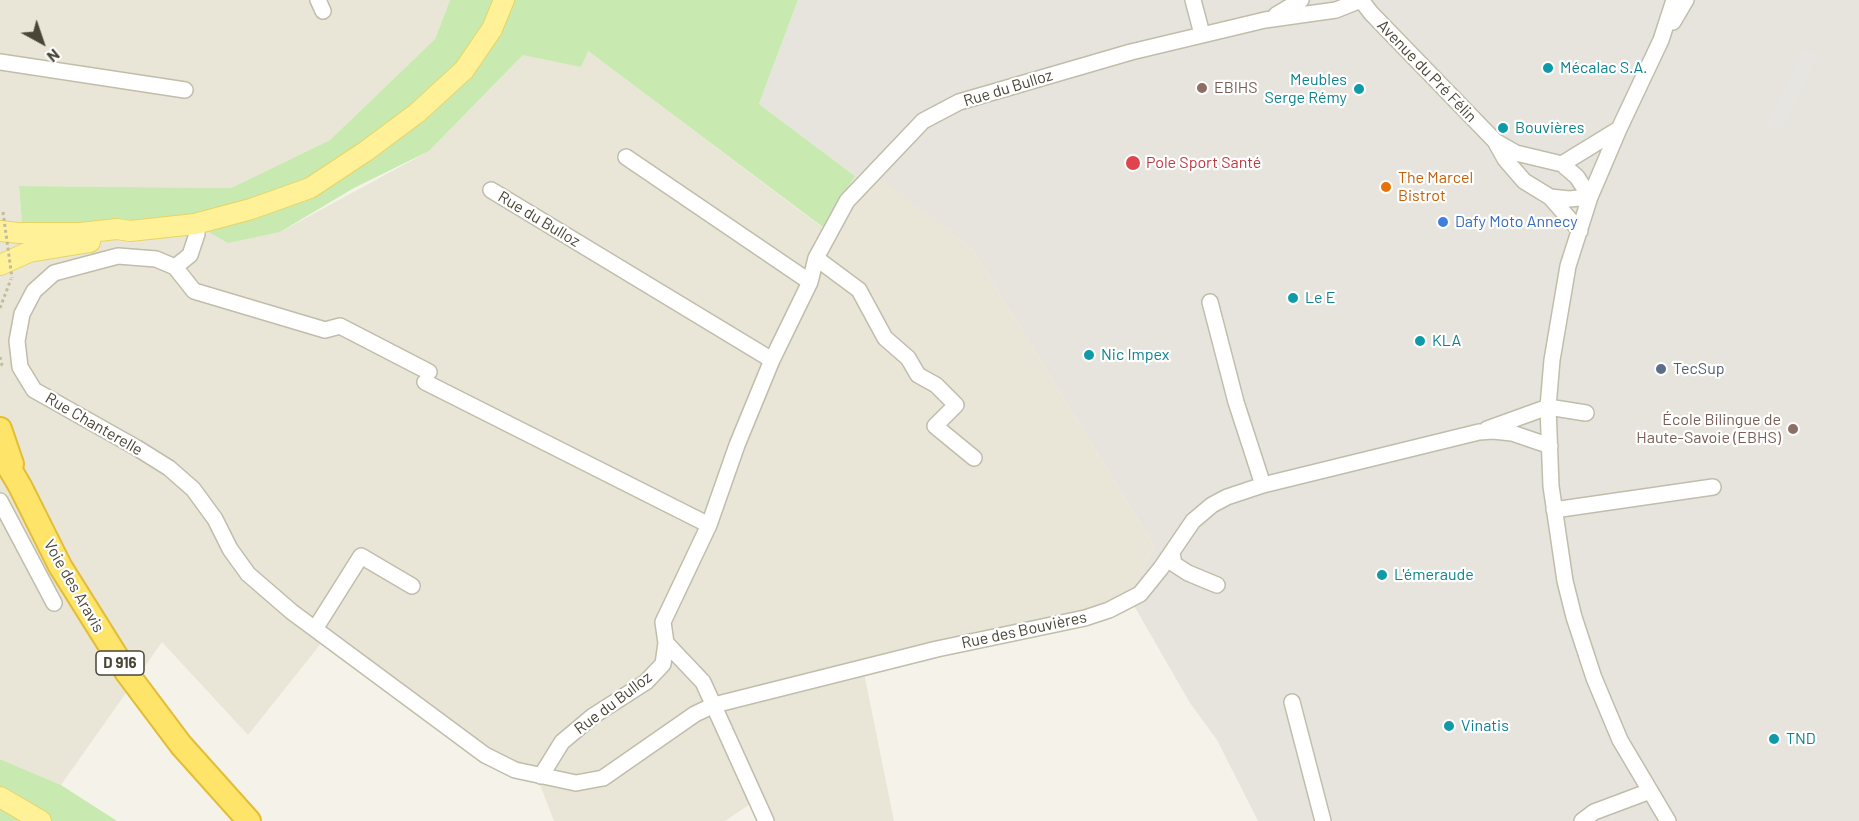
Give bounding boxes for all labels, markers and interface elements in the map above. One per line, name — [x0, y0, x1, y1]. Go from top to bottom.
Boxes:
north arrow — [12, 12, 72, 72]
street label: Avenue du Pré Félin — [1373, 16, 1481, 126]
text: N — [44, 45, 64, 67]
place label: Mécalac S.A. — [1560, 58, 1648, 78]
marker: Mécalac S.A. — [1541, 61, 1555, 75]
street label: Rue du Bulloz — [961, 65, 1055, 111]
place label: Meubles Serge Rémy — [1264, 70, 1347, 108]
place label: EBIHS — [1214, 78, 1258, 98]
marker: EBIHS — [1195, 81, 1209, 95]
marker: Meubles Serge Rémy — [1352, 82, 1366, 96]
place label: Bouvières — [1515, 118, 1584, 138]
marker: Bouvières — [1496, 121, 1510, 135]
place label: Pole Sport Santé — [1146, 153, 1261, 173]
marker: Pole Sport Santé — [1124, 154, 1142, 172]
place label: The Marcel Bistrot — [1398, 168, 1473, 206]
marker: The Marcel Bistrot — [1379, 180, 1393, 194]
street label: Rue du Bulloz — [495, 187, 583, 251]
place label: Dafy Moto Annecy — [1455, 212, 1578, 232]
marker: Dafy Moto Annecy — [1436, 215, 1450, 229]
place label: Le E — [1305, 288, 1335, 308]
marker: Le E — [1286, 291, 1300, 305]
place label: KLA — [1432, 331, 1461, 351]
marker: KLA — [1413, 334, 1427, 348]
place label: Nic Impex — [1101, 345, 1169, 365]
marker: Nic Impex — [1082, 348, 1096, 362]
place label: TecSup — [1673, 359, 1725, 379]
marker: TecSup — [1654, 362, 1668, 376]
street label: Rue Chanterelle — [42, 388, 146, 460]
place label: École Bilingue de Haute-Savoie (EBHS) — [1636, 410, 1781, 448]
marker: École Bilingue de Haute-Savoie (EBHS) — [1786, 422, 1800, 436]
street label: Voie des Aravis — [40, 536, 108, 636]
place label: L'émeraude — [1394, 565, 1474, 585]
marker: L'émeraude — [1375, 568, 1389, 582]
street label: Rue des Bouvières — [960, 607, 1088, 653]
road number: D 916 — [96, 651, 144, 675]
street label: Rue du Bulloz — [570, 668, 656, 738]
place label: Vinatis — [1461, 716, 1509, 736]
marker: Vinatis — [1442, 719, 1456, 733]
place label: TND — [1786, 729, 1816, 749]
marker: TND — [1767, 732, 1781, 746]

